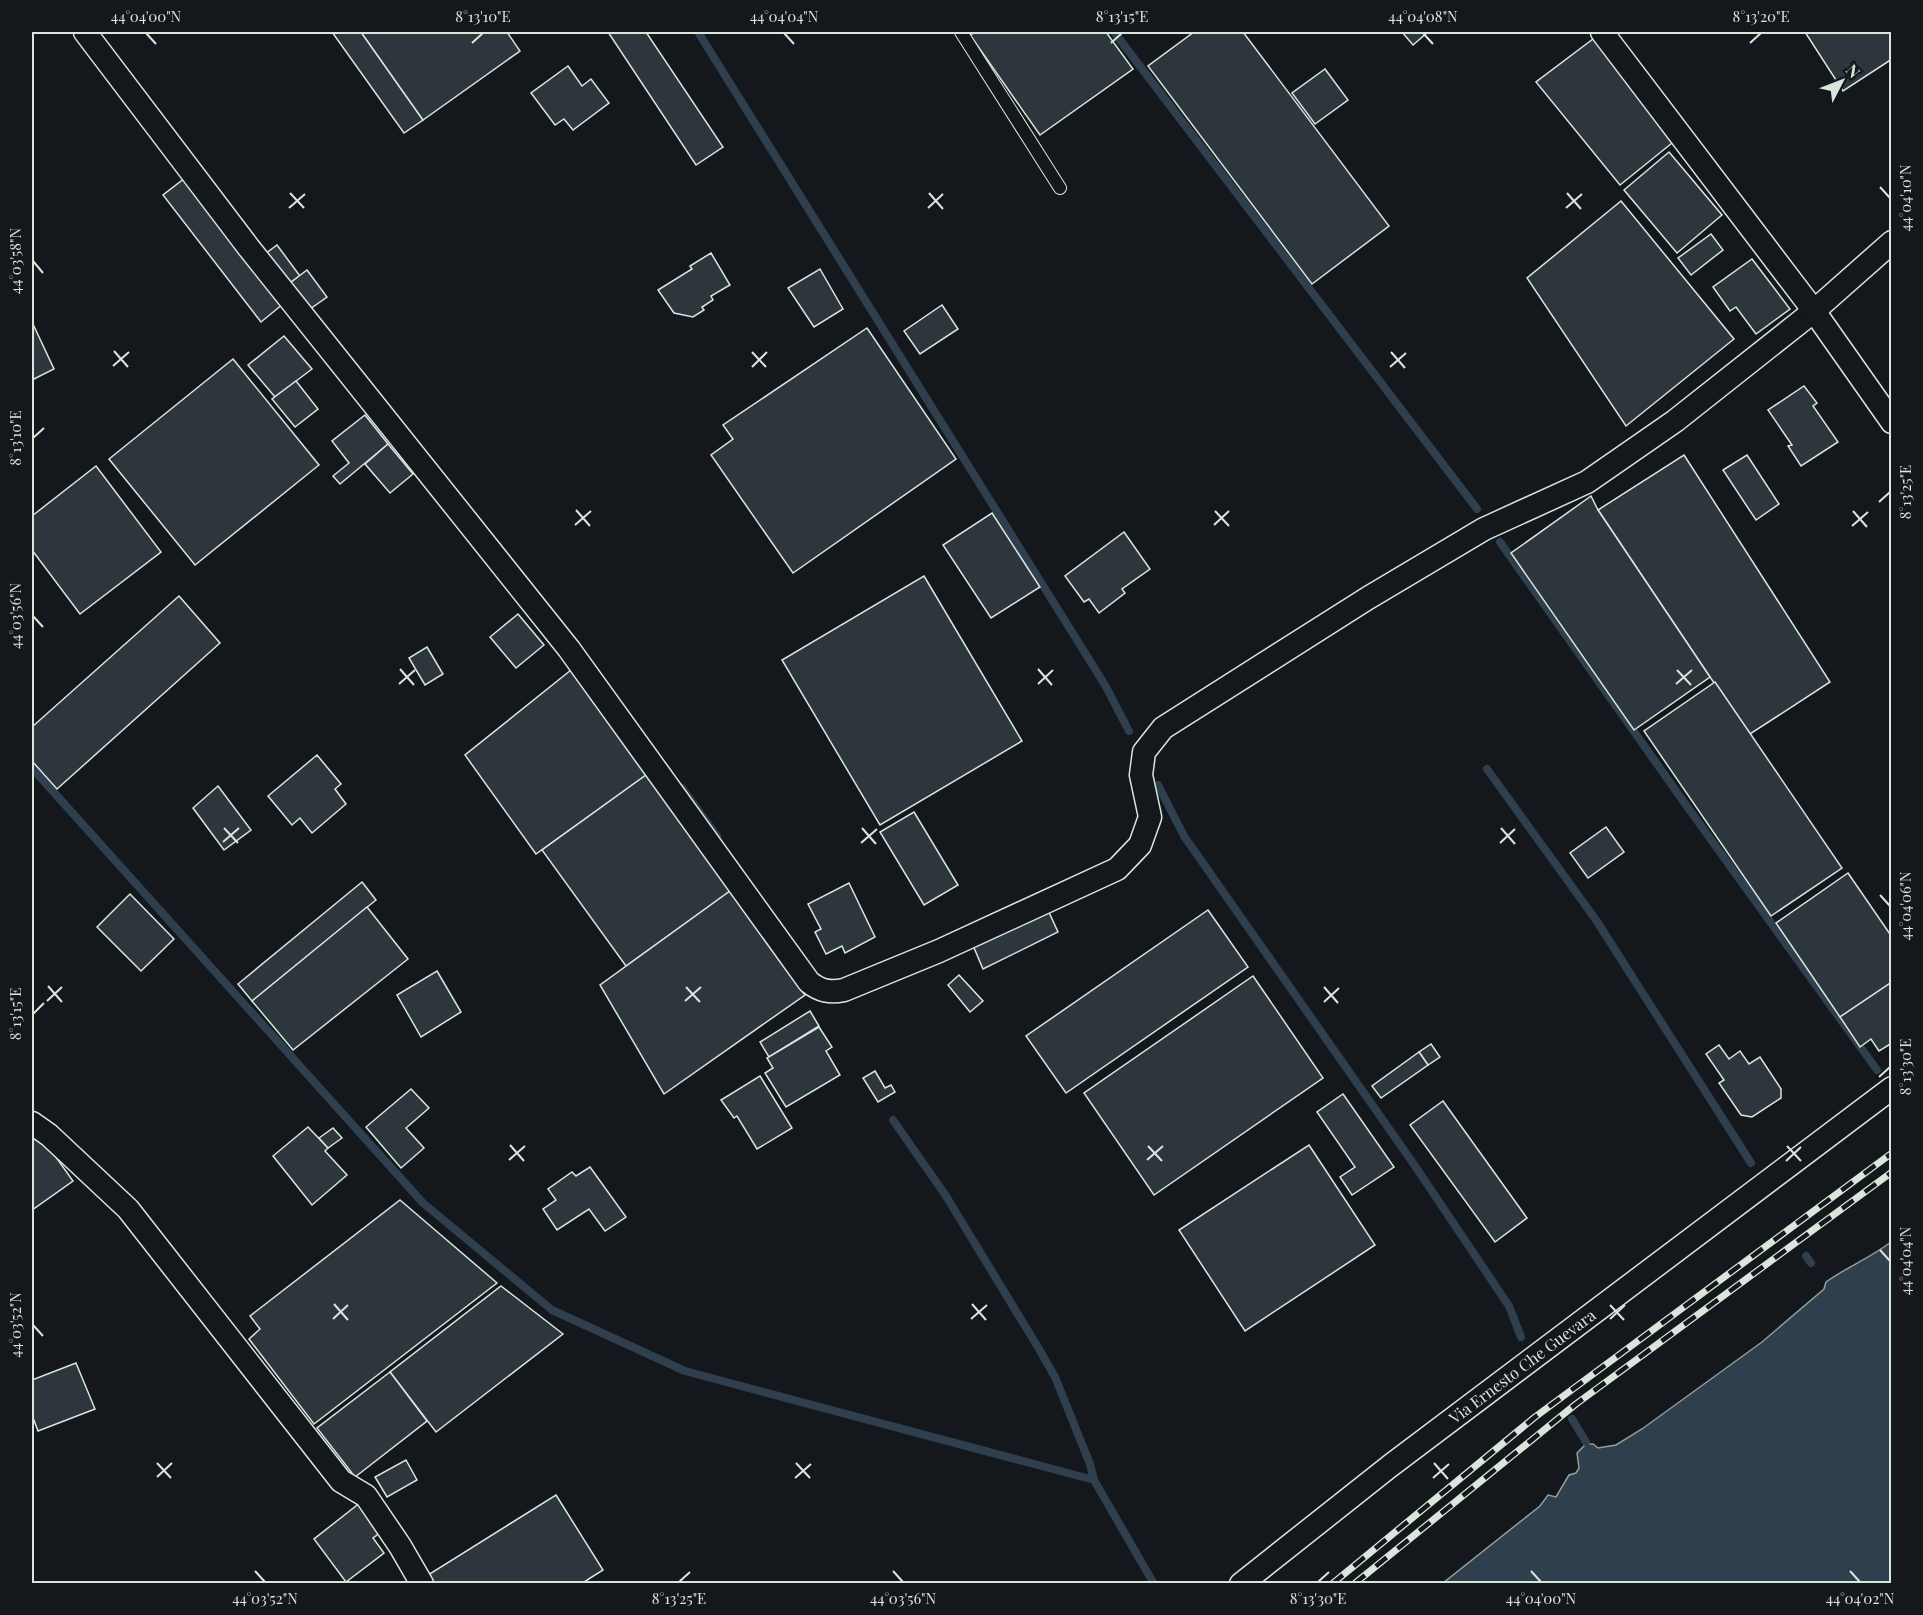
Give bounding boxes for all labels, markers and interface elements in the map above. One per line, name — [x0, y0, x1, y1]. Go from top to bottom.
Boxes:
text: 44°04'00"N — [111, 6, 182, 26]
text: 8°13'10"E — [455, 6, 511, 26]
text: 44°04'04"N — [750, 6, 819, 26]
text: 8°13'15"E — [1096, 6, 1148, 26]
text: 44°04'08"N — [1388, 6, 1458, 26]
text: 8°13'20"E — [1732, 6, 1790, 26]
north arrow — [1812, 51, 1872, 111]
text: N — [1842, 59, 1865, 82]
text: 44°04'10"N — [1895, 164, 1915, 232]
text: 44°03'58"N — [5, 227, 25, 294]
text: 8°13'10"E — [5, 410, 25, 466]
text: 8°13'25"E — [1895, 465, 1915, 519]
text: 44°03'56"N — [5, 583, 25, 649]
text: 44°04'06"N — [1895, 871, 1915, 941]
text: 8°13'15"E — [5, 988, 25, 1040]
text: 8°13'30"E — [1895, 1039, 1915, 1095]
text: 44°04'04"N — [1895, 1226, 1915, 1295]
text: 44°03'52"N — [5, 1292, 25, 1358]
street label: Via Ernesto Che Guevara — [1444, 1304, 1599, 1429]
text: 44°03'52"N — [232, 1588, 298, 1608]
text: 8°13'25"E — [652, 1588, 706, 1608]
text: 44°03'56"N — [870, 1588, 936, 1608]
text: 8°13'30"E — [1290, 1588, 1346, 1608]
text: 44°04'00"N — [1506, 1588, 1577, 1608]
text: 44°04'02"N — [1826, 1588, 1895, 1608]

